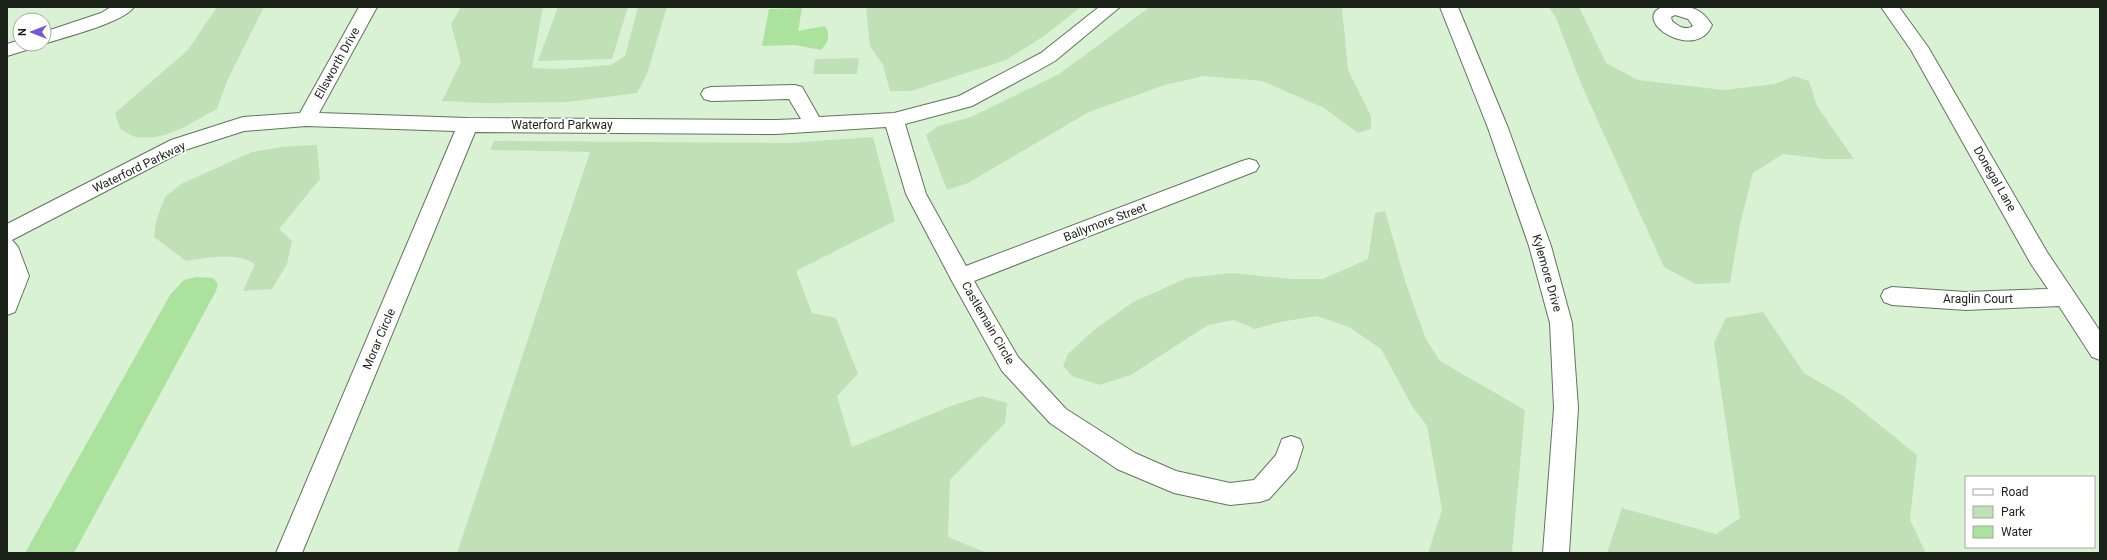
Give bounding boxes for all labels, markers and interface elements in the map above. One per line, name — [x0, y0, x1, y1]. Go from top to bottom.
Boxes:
north arrow — [12, 12, 52, 52]
street label: Ellsworth Drive — [312, 25, 362, 101]
text: N — [16, 28, 29, 36]
street label: Waterford Parkway — [511, 118, 613, 132]
street label: Waterford Parkway — [90, 138, 188, 196]
street label: Donegal Lane — [1971, 144, 2019, 214]
street label: Ballymore Street — [1061, 200, 1149, 244]
street label: Kylemore Drive — [1529, 233, 1565, 313]
street label: Castlemain Circle — [959, 279, 1017, 367]
street label: Araglin Court — [1943, 292, 2013, 306]
street label: Morar Circle — [360, 306, 398, 372]
legend — [1965, 476, 2095, 548]
text: Road — [2001, 485, 2029, 499]
text: Park — [2001, 505, 2026, 519]
text: Water — [2001, 525, 2032, 539]

